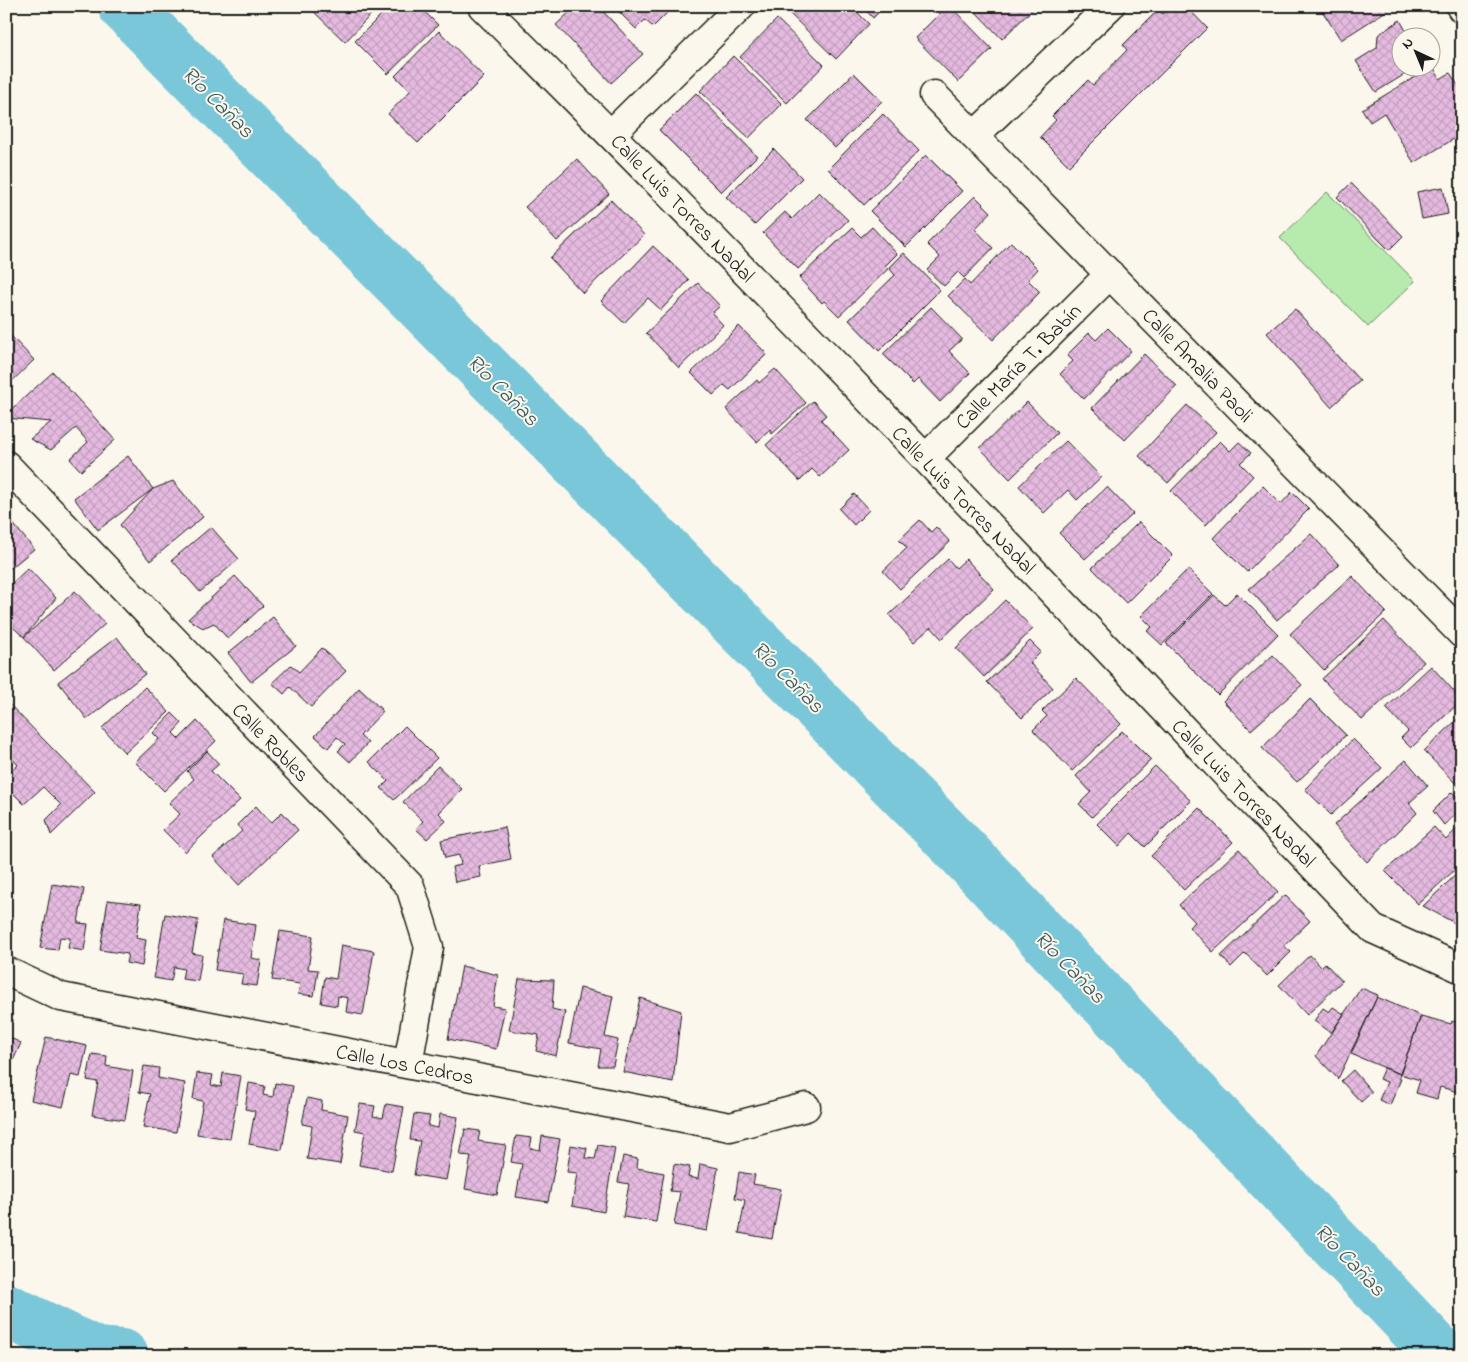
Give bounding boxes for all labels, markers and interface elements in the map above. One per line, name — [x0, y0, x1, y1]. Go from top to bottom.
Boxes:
north arrow — [1390, 28, 1440, 78]
text: N — [1397, 33, 1419, 55]
water label: Río Cañas — [173, 60, 261, 147]
street label: Calle Luis Torres Nadal — [602, 128, 761, 291]
street label: Calle María T. Babín — [949, 297, 1089, 437]
street label: Calle Amalia Paoli — [1134, 302, 1259, 430]
water label: Río Cañas — [458, 348, 546, 435]
street label: Calle Luis Torres Nadal — [883, 420, 1042, 583]
water label: Río Cañas — [743, 635, 831, 722]
street label: Calle Robles — [224, 697, 315, 790]
street label: Calle Luis Torres Nadal — [1163, 713, 1322, 876]
water label: Río Cañas — [1026, 924, 1112, 1012]
street label: Calle Los Cedros — [333, 1038, 476, 1094]
water label: Río Cañas — [1306, 1217, 1392, 1305]

